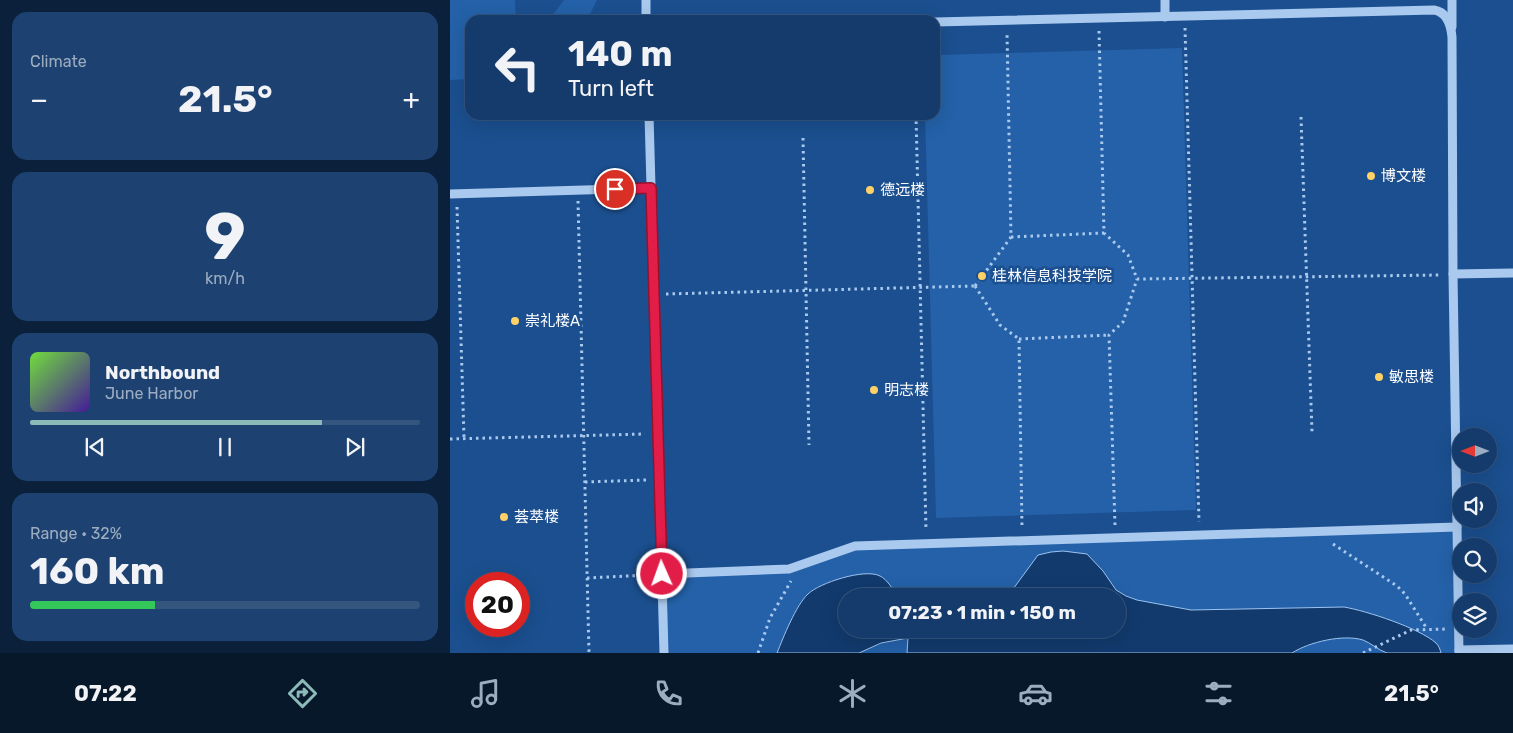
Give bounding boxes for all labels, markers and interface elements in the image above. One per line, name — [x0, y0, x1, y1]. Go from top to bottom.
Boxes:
text: 140 m — [568, 33, 673, 75]
icon: left — [485, 35, 550, 100]
text: Climate — [30, 52, 87, 71]
text: Turn left — [568, 75, 654, 102]
text: 21.5° — [178, 76, 273, 122]
text: − — [30, 83, 48, 116]
text: + — [403, 83, 420, 116]
place label: 博文楼 — [1381, 167, 1426, 185]
pin — [594, 168, 636, 210]
marker: 博文楼 — [1365, 170, 1377, 182]
icon: arrive — [601, 175, 629, 203]
place label: 德远楼 — [880, 181, 925, 199]
marker: 德远楼 — [864, 184, 876, 196]
text: 9 — [204, 198, 246, 275]
place label: 桂林信息科技学院 — [992, 267, 1112, 285]
text: km/h — [205, 269, 245, 288]
marker: 桂林信息科技学院 — [976, 270, 988, 282]
place label: 崇礼楼A — [525, 312, 580, 330]
marker: 崇礼楼A — [509, 315, 521, 327]
text: Northbound — [105, 361, 220, 384]
place label: 敏思楼 — [1389, 368, 1434, 386]
marker: 敏思楼 — [1373, 371, 1385, 383]
place label: 明志楼 — [884, 381, 929, 399]
text: June Harbor — [105, 384, 198, 403]
marker: 明志楼 — [868, 384, 880, 396]
north arrow — [1452, 428, 1498, 472]
map controls — [1452, 428, 1497, 638]
icon: previous — [81, 433, 109, 461]
icon: pause — [211, 433, 239, 461]
icon: next — [341, 433, 369, 461]
button: sound — [1452, 483, 1497, 528]
place label: 荟萃楼 — [514, 508, 559, 526]
marker: 荟萃楼 — [498, 511, 510, 523]
text: Range · 32% — [30, 524, 122, 543]
button: search — [1452, 538, 1497, 583]
position arrow — [635, 547, 687, 599]
text: 160 km — [30, 548, 165, 594]
speed limit sign: 20 — [465, 572, 530, 637]
button: layers — [1452, 593, 1497, 638]
text: 07:23 · 1 min · 150 m — [888, 601, 1076, 624]
icon: directions — [285, 676, 320, 711]
icon: music — [468, 676, 503, 711]
icon: phone — [651, 676, 686, 711]
icon: climate — [835, 676, 870, 711]
icon: car — [1018, 676, 1053, 711]
icon: filters — [1201, 676, 1236, 711]
text: 07:22 — [74, 680, 137, 707]
text: 21.5° — [1384, 680, 1439, 707]

